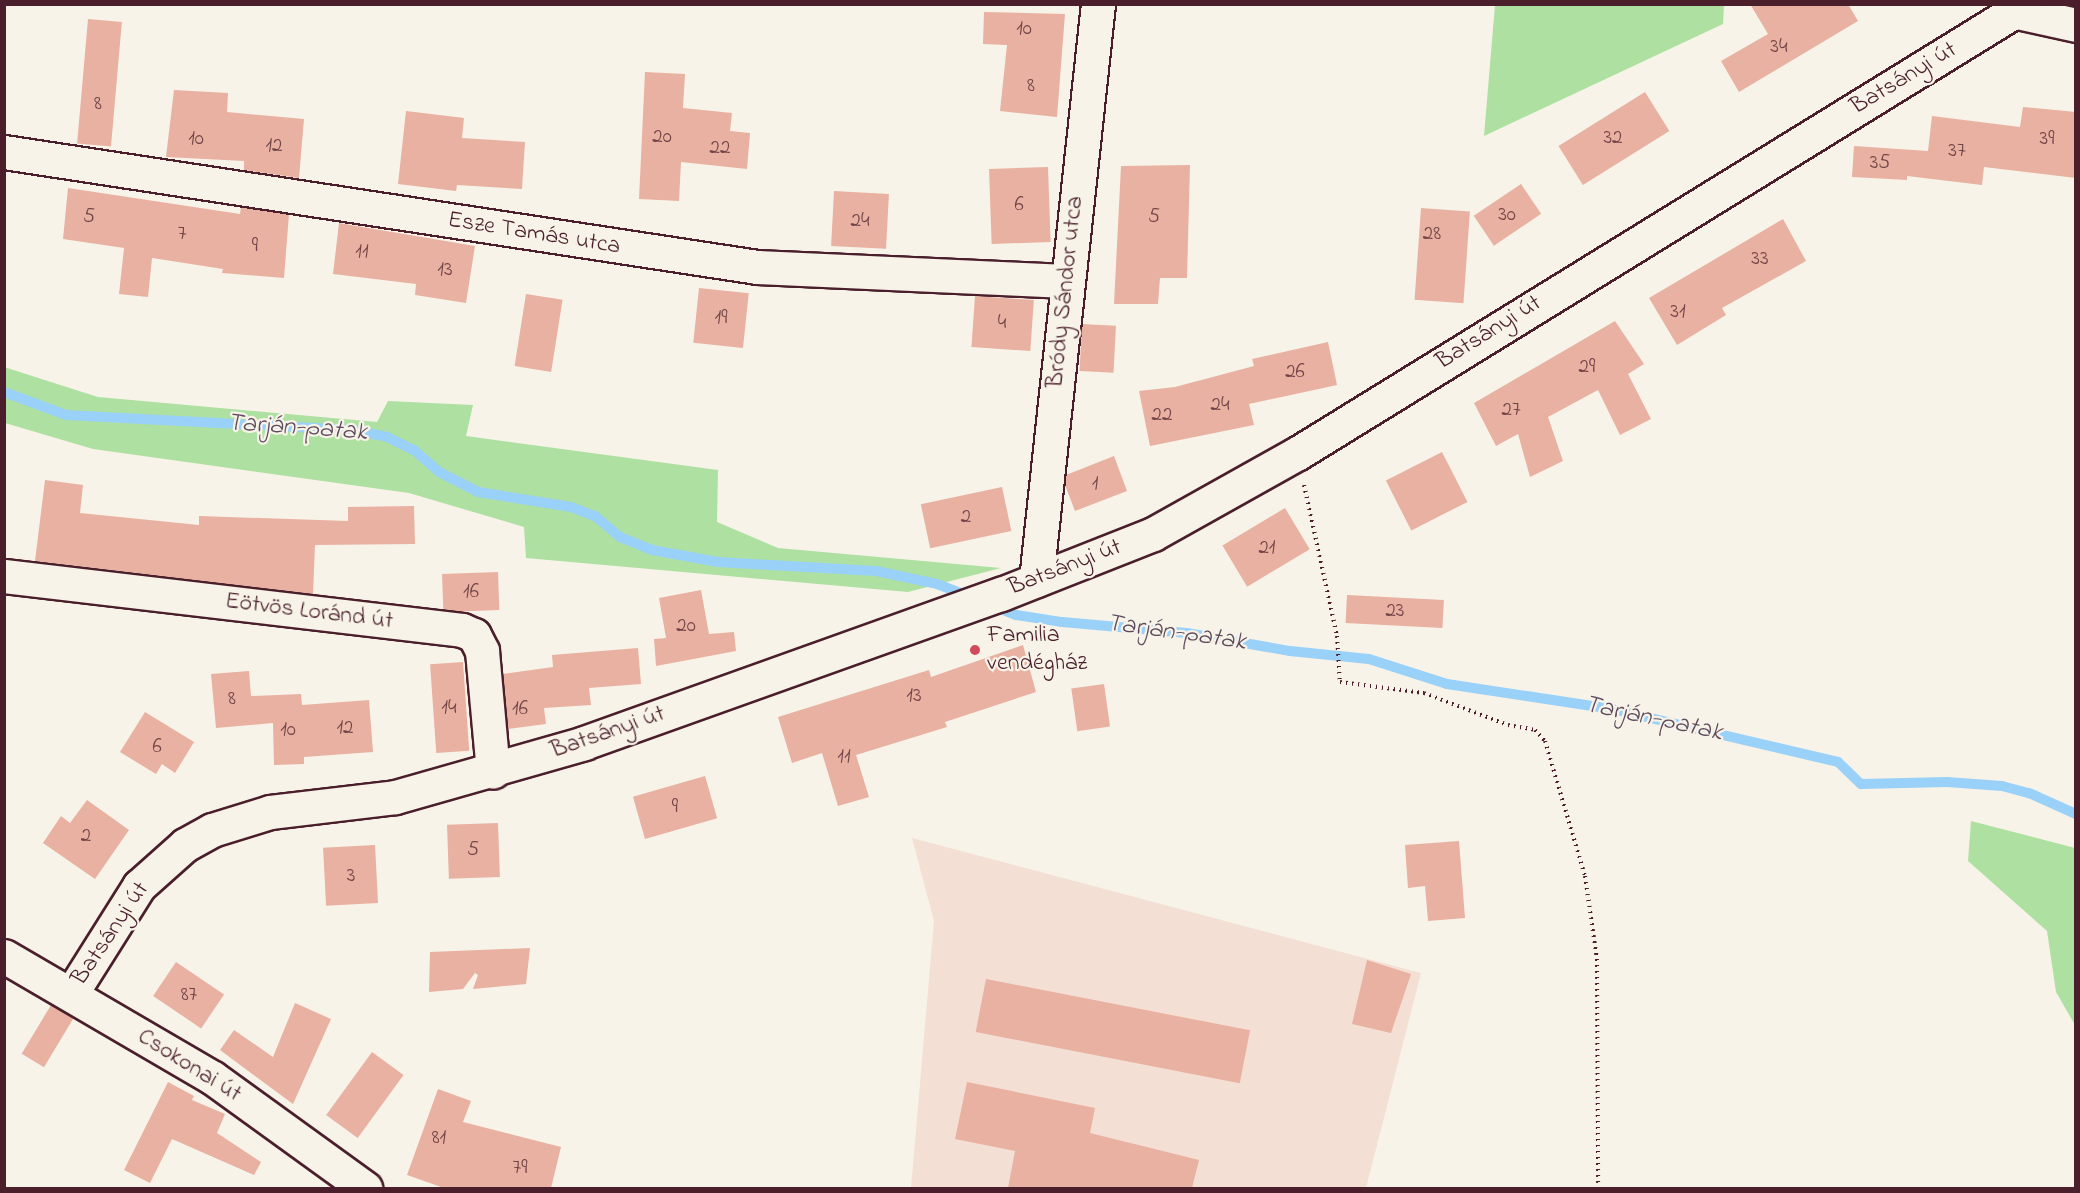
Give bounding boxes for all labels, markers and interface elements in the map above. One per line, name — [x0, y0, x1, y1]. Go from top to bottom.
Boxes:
house number: 10 — [1016, 16, 1032, 42]
house number: 34 — [1770, 34, 1788, 60]
street label: Batsányi út — [1846, 36, 1962, 122]
house number: 8 — [1027, 73, 1035, 99]
house number: 8 — [94, 91, 102, 117]
house number: 20 — [652, 124, 672, 150]
house number: 32 — [1603, 125, 1623, 151]
house number: 10 — [188, 126, 204, 152]
house number: 39 — [2040, 126, 2054, 152]
house number: 12 — [265, 133, 283, 159]
house number: 22 — [710, 135, 730, 161]
house number: 37 — [1948, 138, 1966, 164]
house number: 35 — [1870, 150, 1890, 176]
house number: 6 — [1014, 192, 1024, 218]
street label: Bródy Sándor utca — [1042, 195, 1090, 389]
house number: 30 — [1498, 202, 1516, 228]
house number: 5 — [83, 204, 95, 230]
house number: 5 — [1148, 204, 1160, 230]
street label: Esze Tamás utca — [446, 206, 622, 262]
house number: 24 — [850, 208, 870, 234]
house number: 7 — [178, 221, 186, 247]
house number: 28 — [1423, 221, 1441, 247]
house number: 9 — [252, 233, 258, 259]
house number: 11 — [355, 239, 369, 265]
house number: 33 — [1751, 246, 1769, 272]
house number: 13 — [437, 257, 453, 283]
street label: Batsányi út — [1431, 289, 1547, 377]
house number: 31 — [1670, 299, 1686, 325]
house number: 19 — [715, 305, 727, 331]
house number: 4 — [998, 310, 1006, 336]
house number: 29 — [1579, 354, 1595, 380]
house number: 26 — [1285, 359, 1305, 385]
house number: 24 — [1210, 392, 1230, 418]
house number: 27 — [1501, 397, 1521, 423]
house number: 22 — [1152, 402, 1172, 428]
water label: Tarján-patak — [226, 409, 368, 449]
house number: 1 — [1092, 471, 1098, 497]
house number: 2 — [961, 504, 971, 530]
street label: Batsányi út — [1004, 533, 1126, 603]
house number: 21 — [1258, 535, 1276, 561]
house number: 16 — [463, 579, 479, 605]
street label: Eötvös Loránd út — [223, 587, 395, 637]
house number: 23 — [1385, 598, 1405, 624]
water label: Tarján-patak — [1104, 609, 1248, 659]
house number: 20 — [676, 613, 696, 639]
place label: Familia vendégház — [987, 622, 1087, 678]
marker: Familia vendégház — [968, 643, 982, 657]
house number: 13 — [906, 683, 922, 709]
house number: 8 — [228, 686, 236, 712]
water label: Tarján-patak — [1581, 690, 1725, 750]
house number: 14 — [441, 695, 457, 721]
house number: 16 — [512, 696, 528, 722]
street label: Batsányi út — [547, 700, 669, 766]
house number: 12 — [336, 715, 354, 741]
house number: 10 — [280, 717, 296, 743]
house number: 6 — [152, 734, 162, 760]
house number: 11 — [837, 744, 851, 770]
house number: 9 — [672, 794, 678, 820]
house number: 2 — [81, 823, 91, 849]
house number: 5 — [467, 837, 479, 863]
house number: 3 — [347, 863, 355, 889]
street label: Batsányi út — [66, 877, 156, 991]
house number: 87 — [181, 982, 197, 1008]
street label: Csokonai út — [132, 1023, 246, 1109]
house number: 81 — [432, 1125, 446, 1151]
house number: 79 — [513, 1155, 527, 1181]

